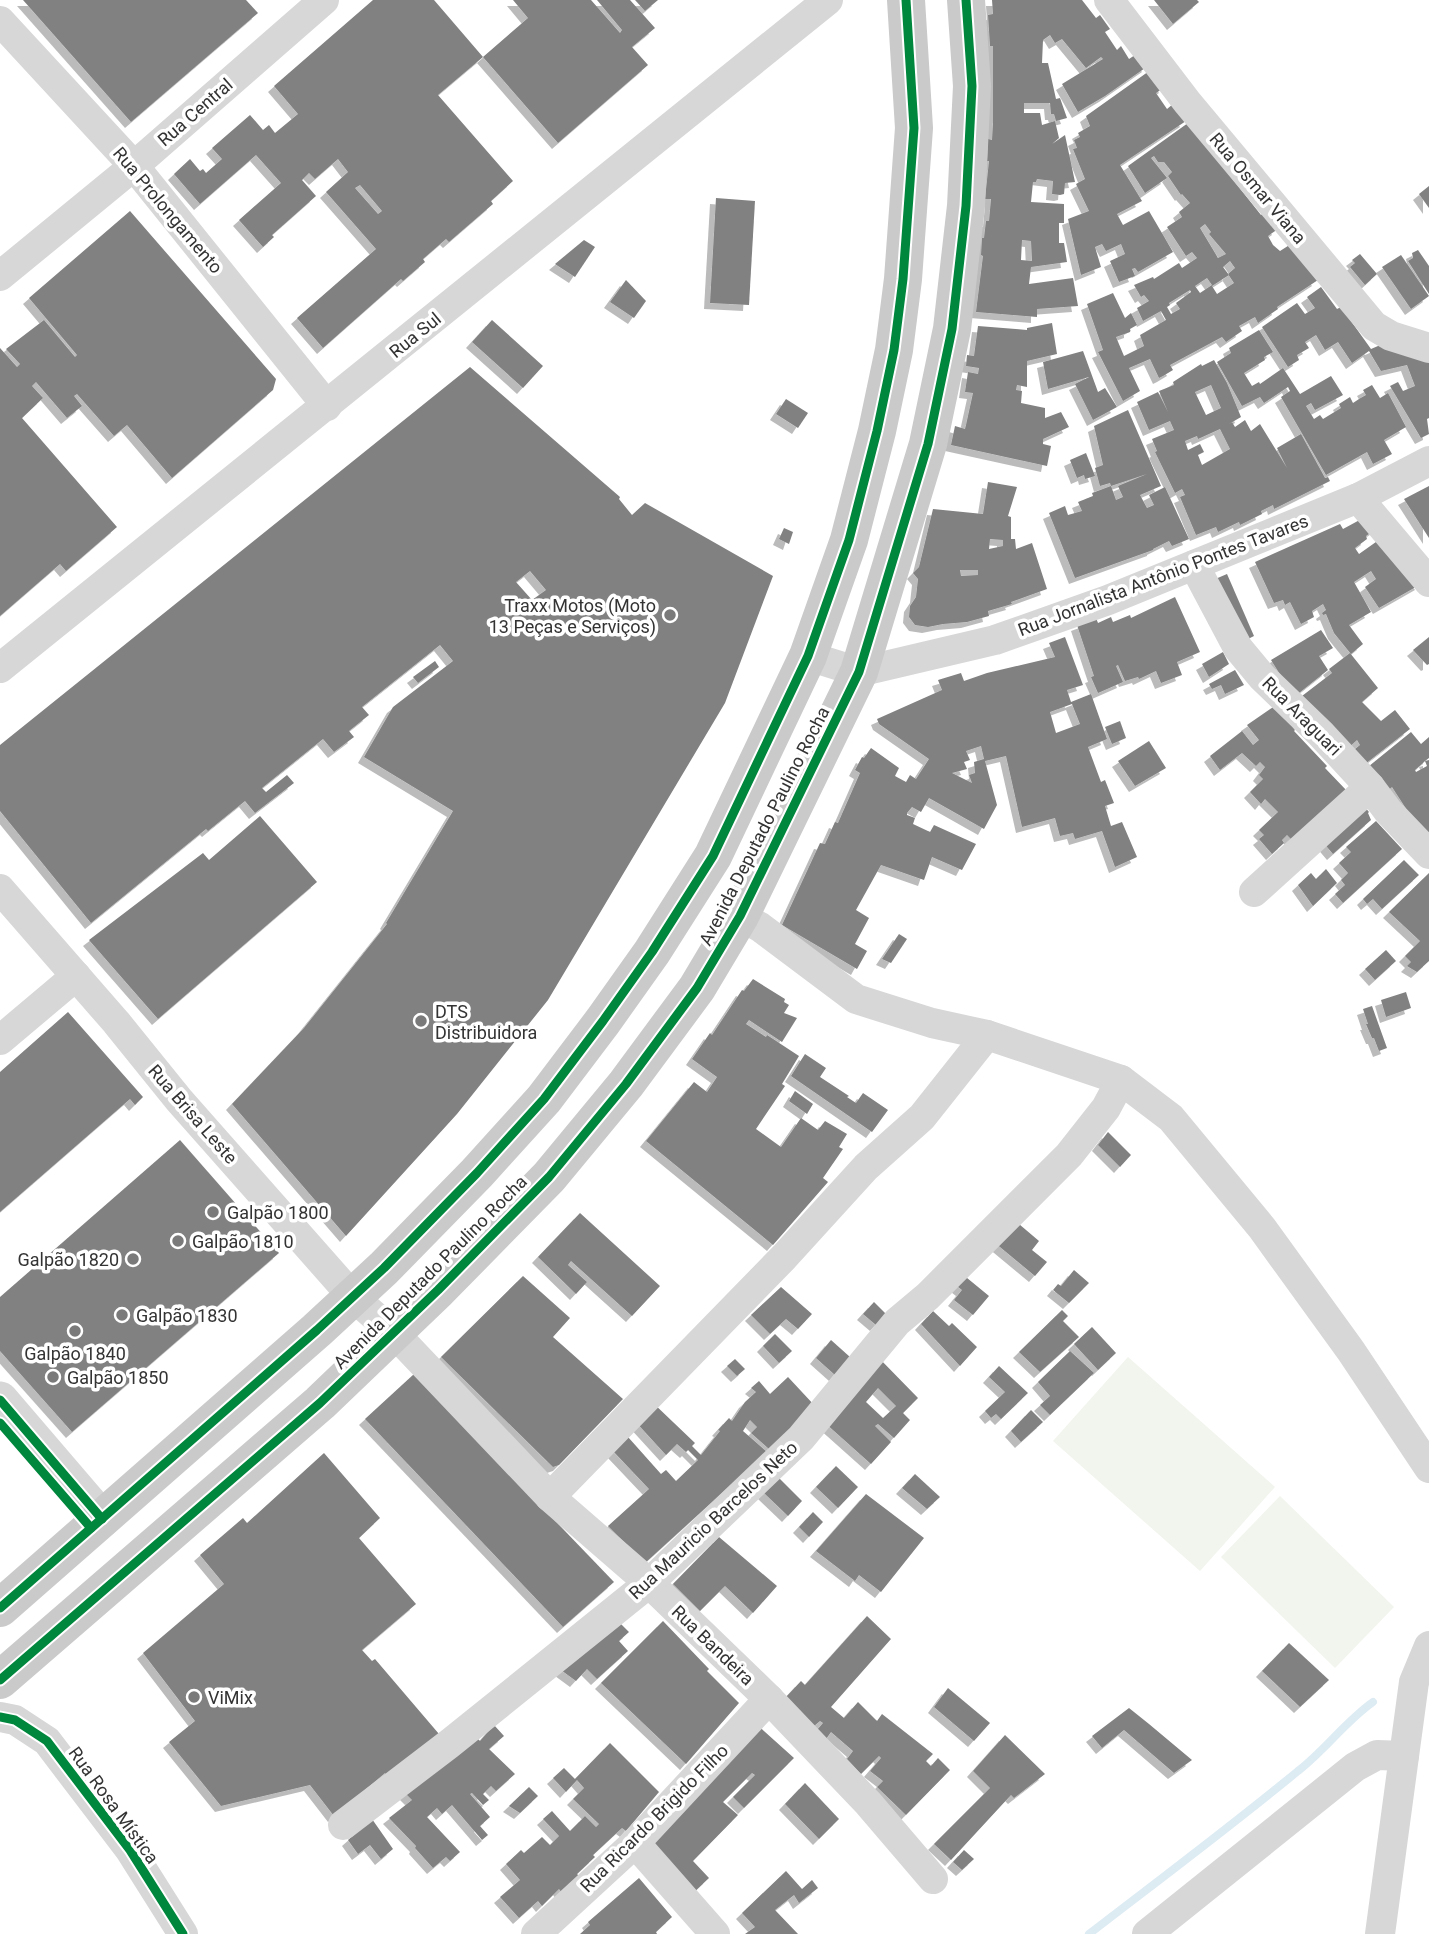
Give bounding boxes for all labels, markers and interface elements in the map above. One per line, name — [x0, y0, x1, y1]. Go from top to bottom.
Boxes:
street label: Rua Central — [153, 74, 237, 150]
street label: Rua Osmar Viana — [1205, 128, 1311, 248]
street label: Rua Prolongamento — [109, 143, 227, 277]
street label: Rua Sul — [385, 308, 445, 362]
street label: Rua Jornalista Antônio Pontes Tavares — [1015, 510, 1311, 640]
place label: Traxx Motos (Moto 13 Peças e Serviços) — [489, 595, 656, 638]
marker: Traxx Motos (Moto 13 Peças e Serviços) — [662, 607, 678, 623]
street label: Rua Araguari — [1258, 672, 1346, 760]
street label: Avenida Deputado Paulino Rocha — [694, 703, 834, 949]
place label: DTS Distribuidora — [435, 1001, 537, 1043]
marker: DTS Distribuidora — [413, 1013, 429, 1029]
street label: Rua Brisa Leste — [144, 1060, 242, 1168]
street label: Avenida Deputado Paulino Rocha — [329, 1171, 531, 1373]
place label: Galpão 1800 — [227, 1202, 329, 1223]
marker: Galpão 1800 — [205, 1204, 221, 1220]
place label: Galpão 1810 — [192, 1231, 294, 1252]
marker: Galpão 1810 — [170, 1233, 186, 1249]
place label: Galpão 1820 — [17, 1249, 119, 1270]
marker: Galpão 1820 — [125, 1251, 141, 1267]
place label: Galpão 1830 — [136, 1305, 238, 1326]
marker: Galpão 1830 — [114, 1307, 130, 1323]
marker: Galpão 1840 — [67, 1323, 83, 1339]
place label: Galpão 1840 — [24, 1343, 126, 1364]
place label: Galpão 1850 — [67, 1367, 169, 1388]
marker: Galpão 1850 — [45, 1369, 61, 1385]
street label: Rua Mauricio Barcelos Neto — [625, 1436, 801, 1604]
street label: Rua Bandeira — [668, 1601, 758, 1689]
place label: ViMix — [208, 1687, 253, 1708]
marker: ViMix — [186, 1689, 202, 1705]
street label: Rua Ricardo Brigido Filho — [576, 1740, 732, 1896]
street label: Rua Rosa Mística — [65, 1743, 163, 1867]

